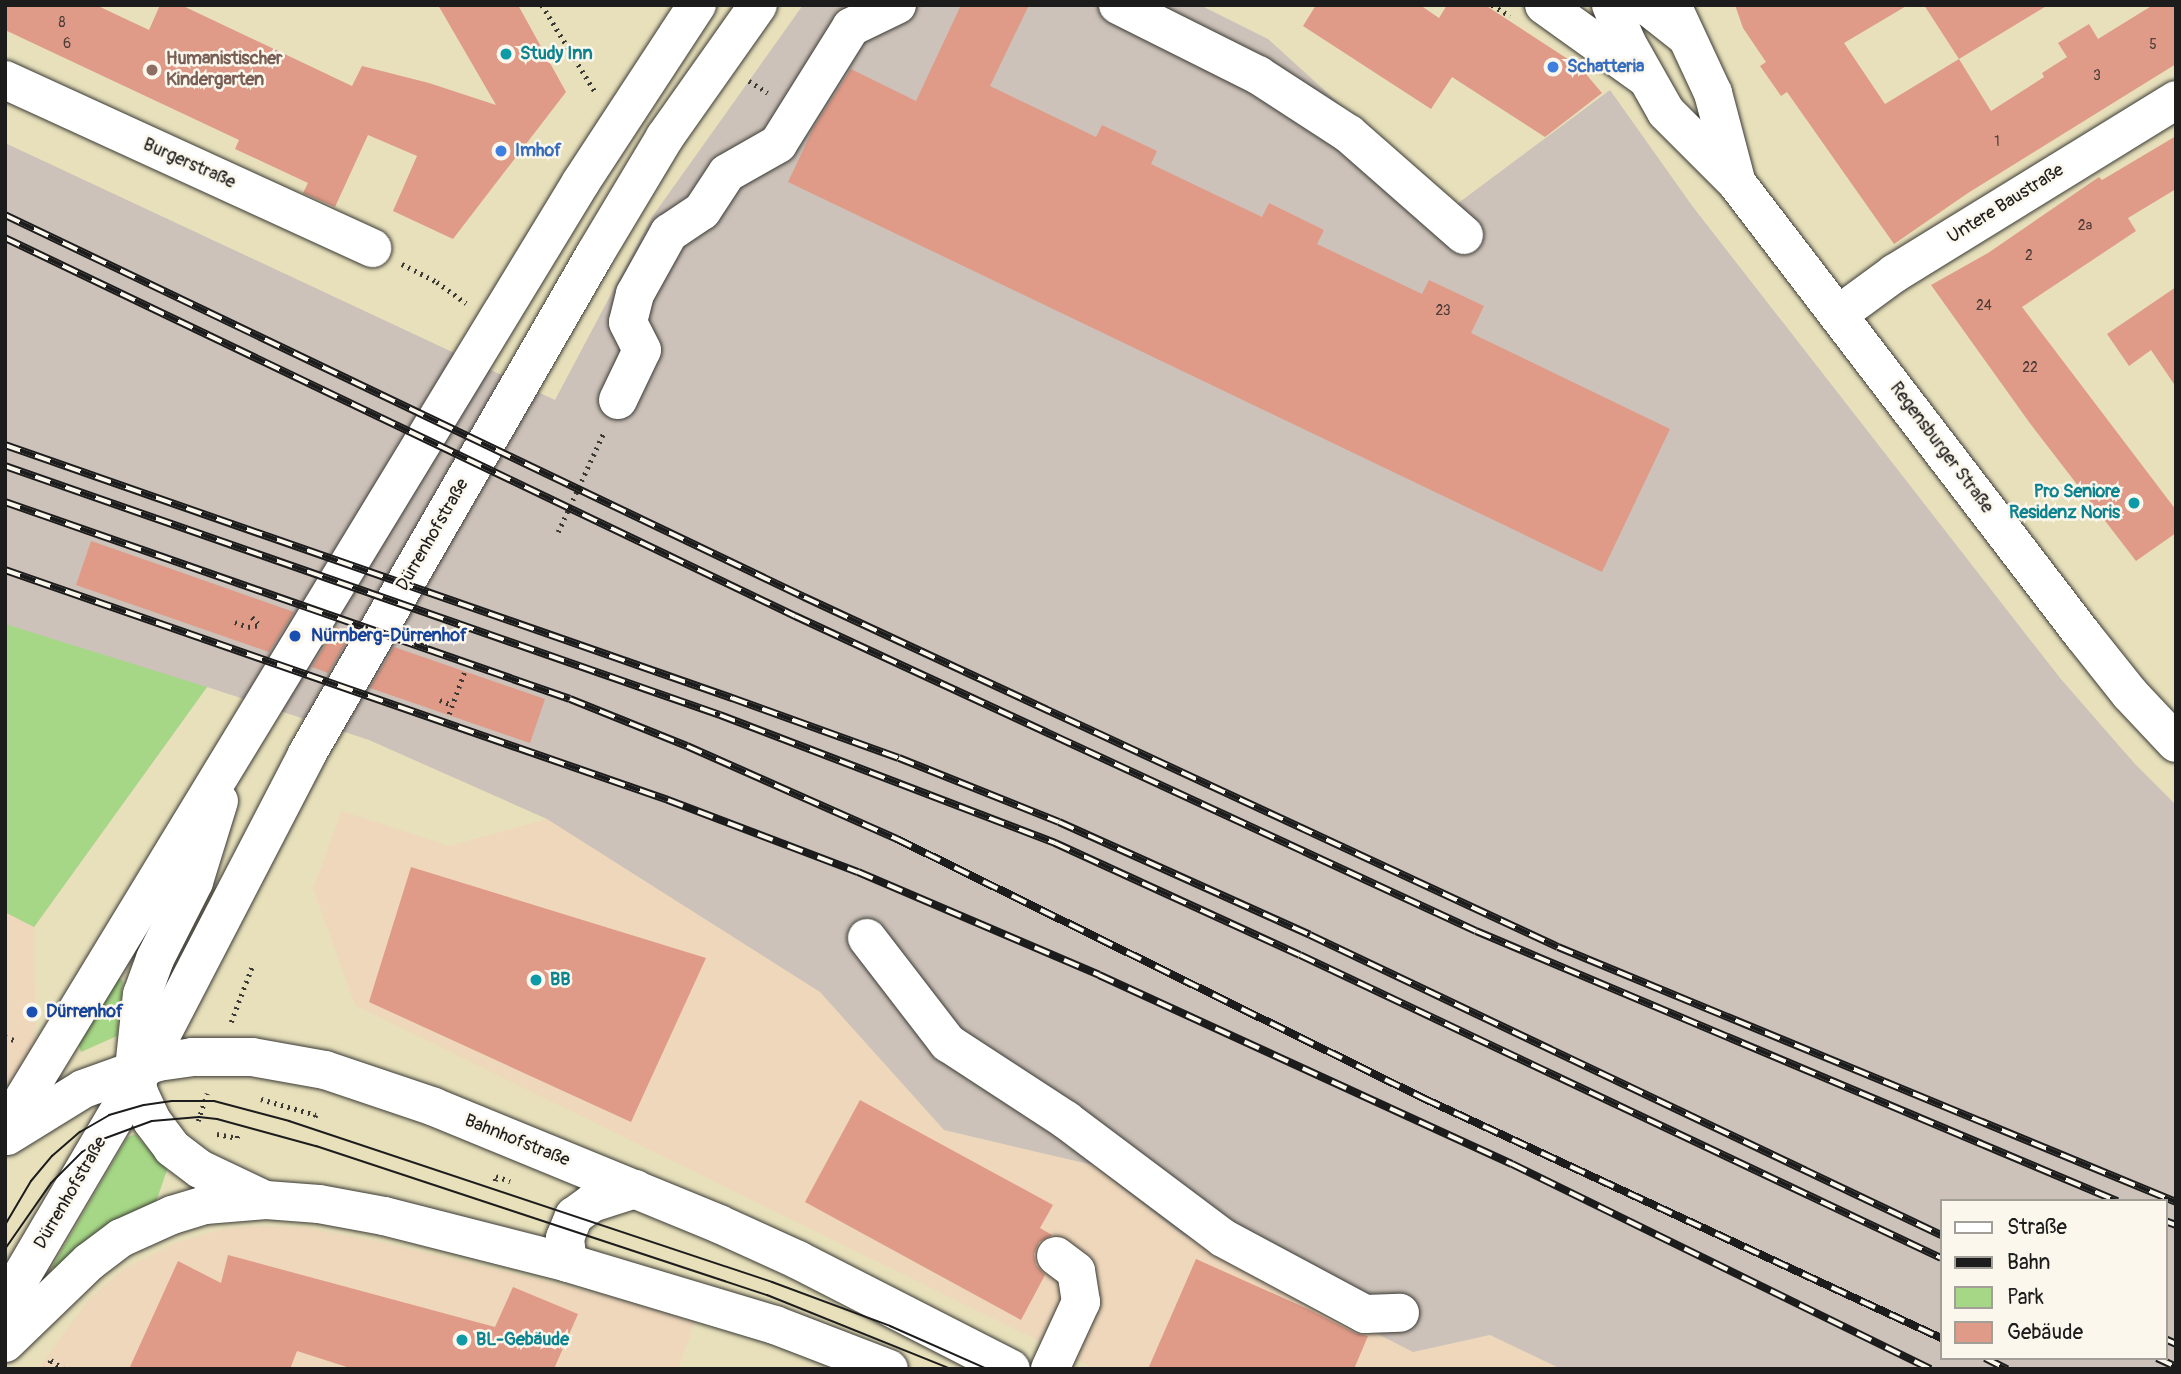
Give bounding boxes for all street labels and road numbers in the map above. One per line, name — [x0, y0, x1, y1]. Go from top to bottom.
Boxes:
street label: Burgerstraße — [139, 134, 239, 194]
street label: Untere Baustraße — [1944, 160, 2068, 248]
street label: Regensburger Straße — [1885, 378, 1997, 518]
street label: Dürrenhofstraße — [392, 475, 474, 595]
street label: Bahnhofstraße — [461, 1110, 573, 1172]
street label: Dürrenhofstraße — [30, 1133, 112, 1253]

